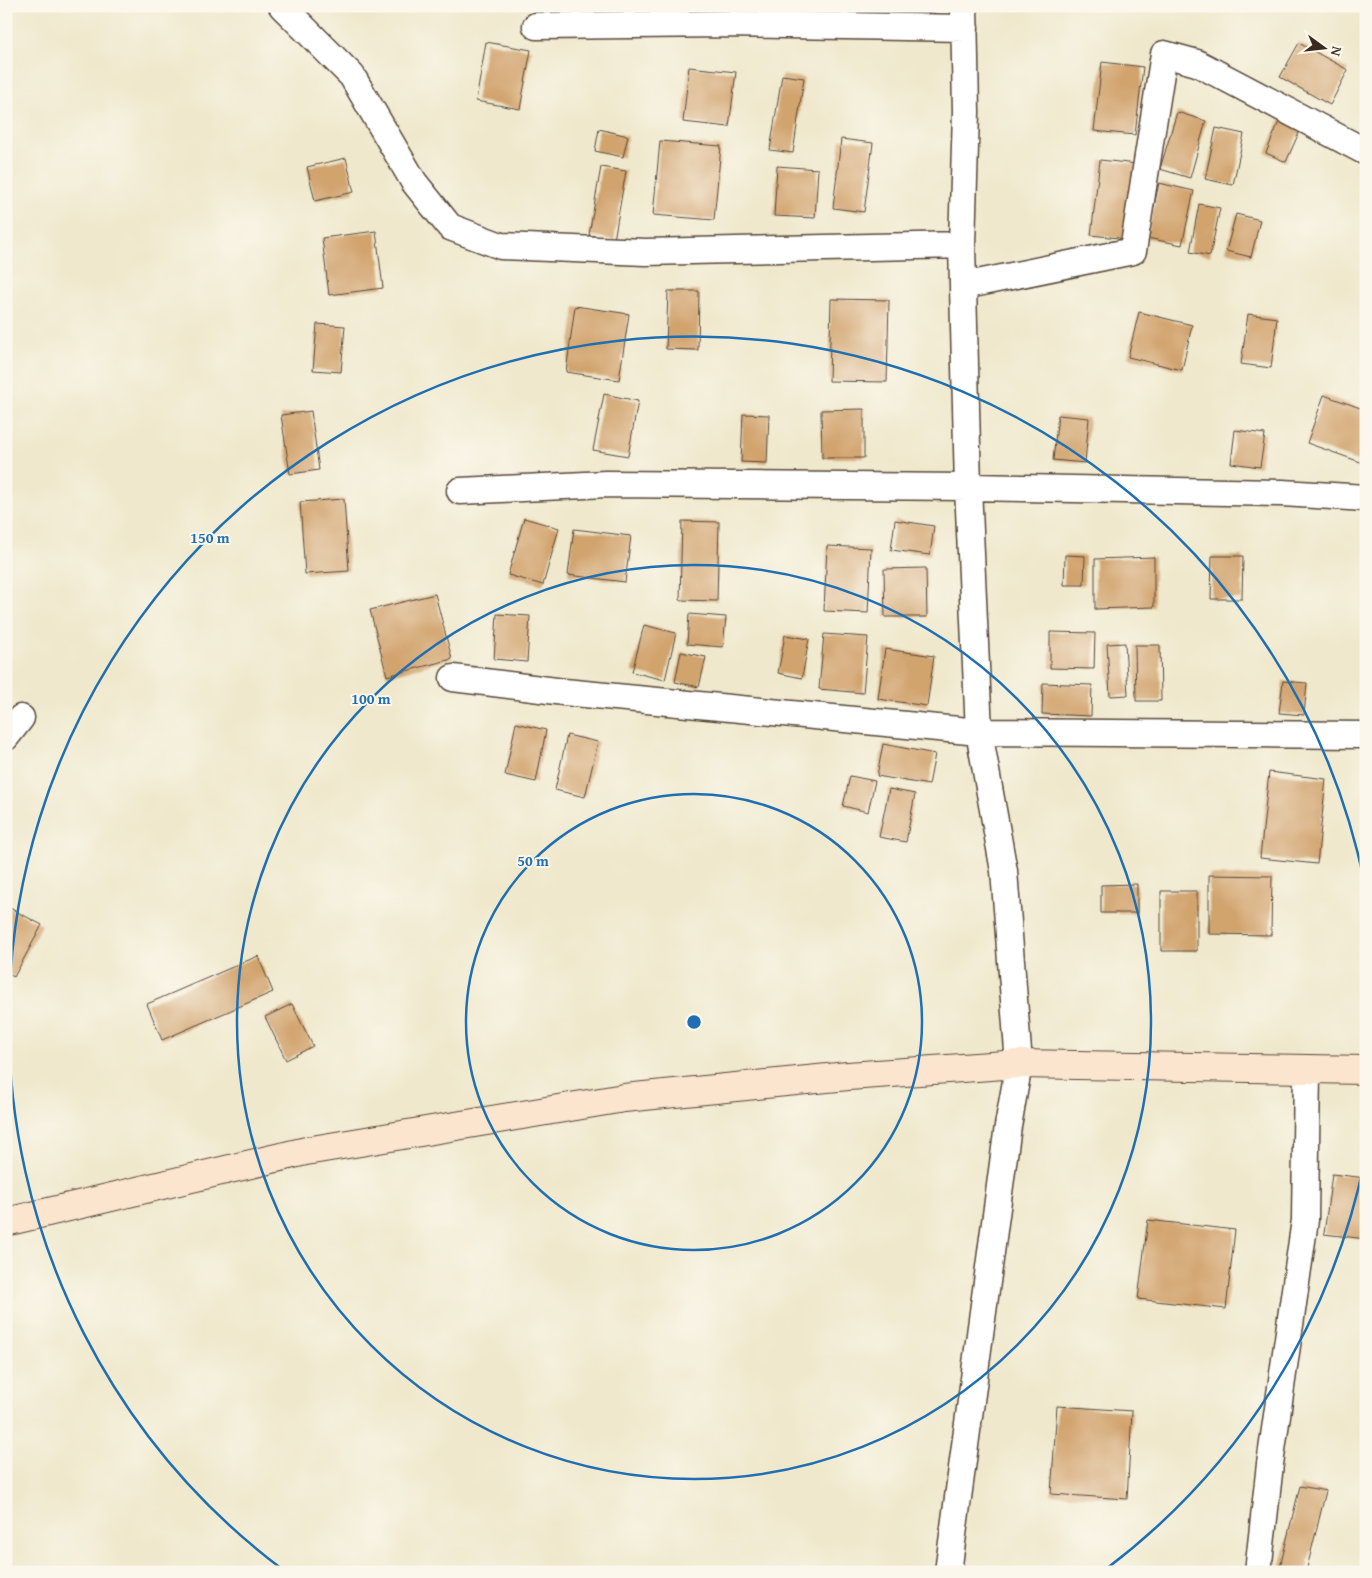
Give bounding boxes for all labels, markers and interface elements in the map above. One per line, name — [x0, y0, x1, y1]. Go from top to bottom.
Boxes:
north arrow — [1300, 22, 1350, 72]
text: N — [1326, 44, 1347, 59]
text: 150 m — [190, 527, 230, 548]
text: 100 m — [351, 688, 391, 709]
text: 50 m — [517, 850, 549, 871]
centre of rings — [685, 1013, 703, 1031]

